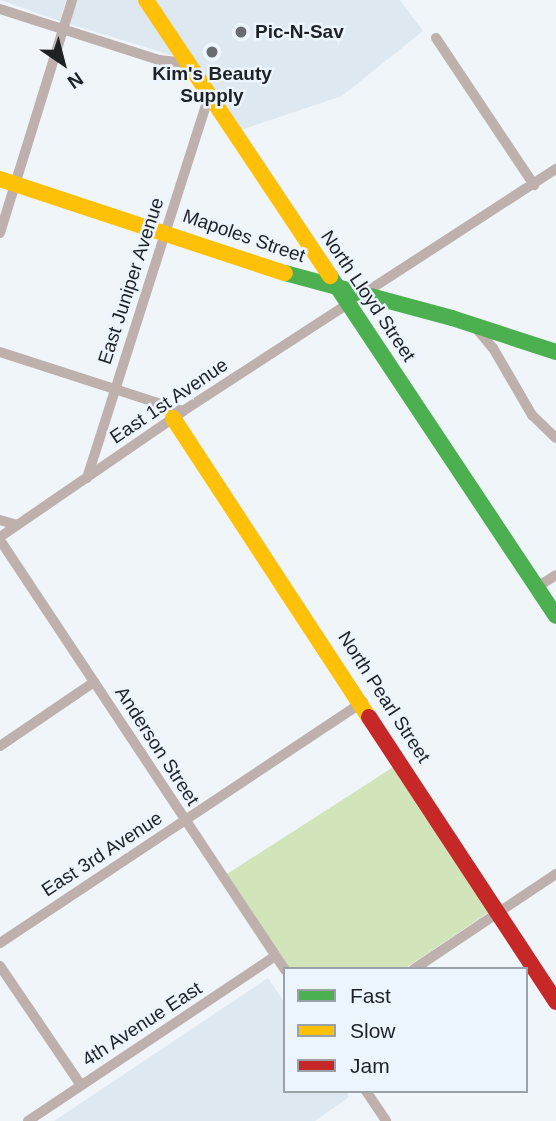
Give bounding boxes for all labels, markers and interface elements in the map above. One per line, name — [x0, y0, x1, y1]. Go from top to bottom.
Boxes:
place label: Pic-N-Sav — [255, 21, 344, 43]
marker: Pic-N-Sav — [233, 24, 249, 40]
north arrow — [28, 28, 98, 98]
marker: Kim's Beauty Supply — [204, 44, 220, 60]
place label: Kim's Beauty Supply — [152, 63, 272, 107]
text: N — [64, 68, 87, 93]
street label: East Juniper Avenue — [93, 194, 169, 368]
street label: Mapoles Street — [180, 204, 308, 268]
street label: North Lloyd Street — [316, 226, 420, 366]
street label: East 1st Avenue — [105, 353, 233, 449]
street label: North Pearl Street — [333, 627, 435, 767]
street label: Anderson Street — [110, 682, 204, 810]
street label: East 3rd Avenue — [37, 806, 167, 902]
legend — [283, 967, 528, 1093]
street label: 4th Avenue East — [77, 977, 207, 1071]
text: Fast — [350, 984, 391, 1007]
text: Slow — [350, 1019, 396, 1042]
text: Jam — [350, 1054, 390, 1077]

